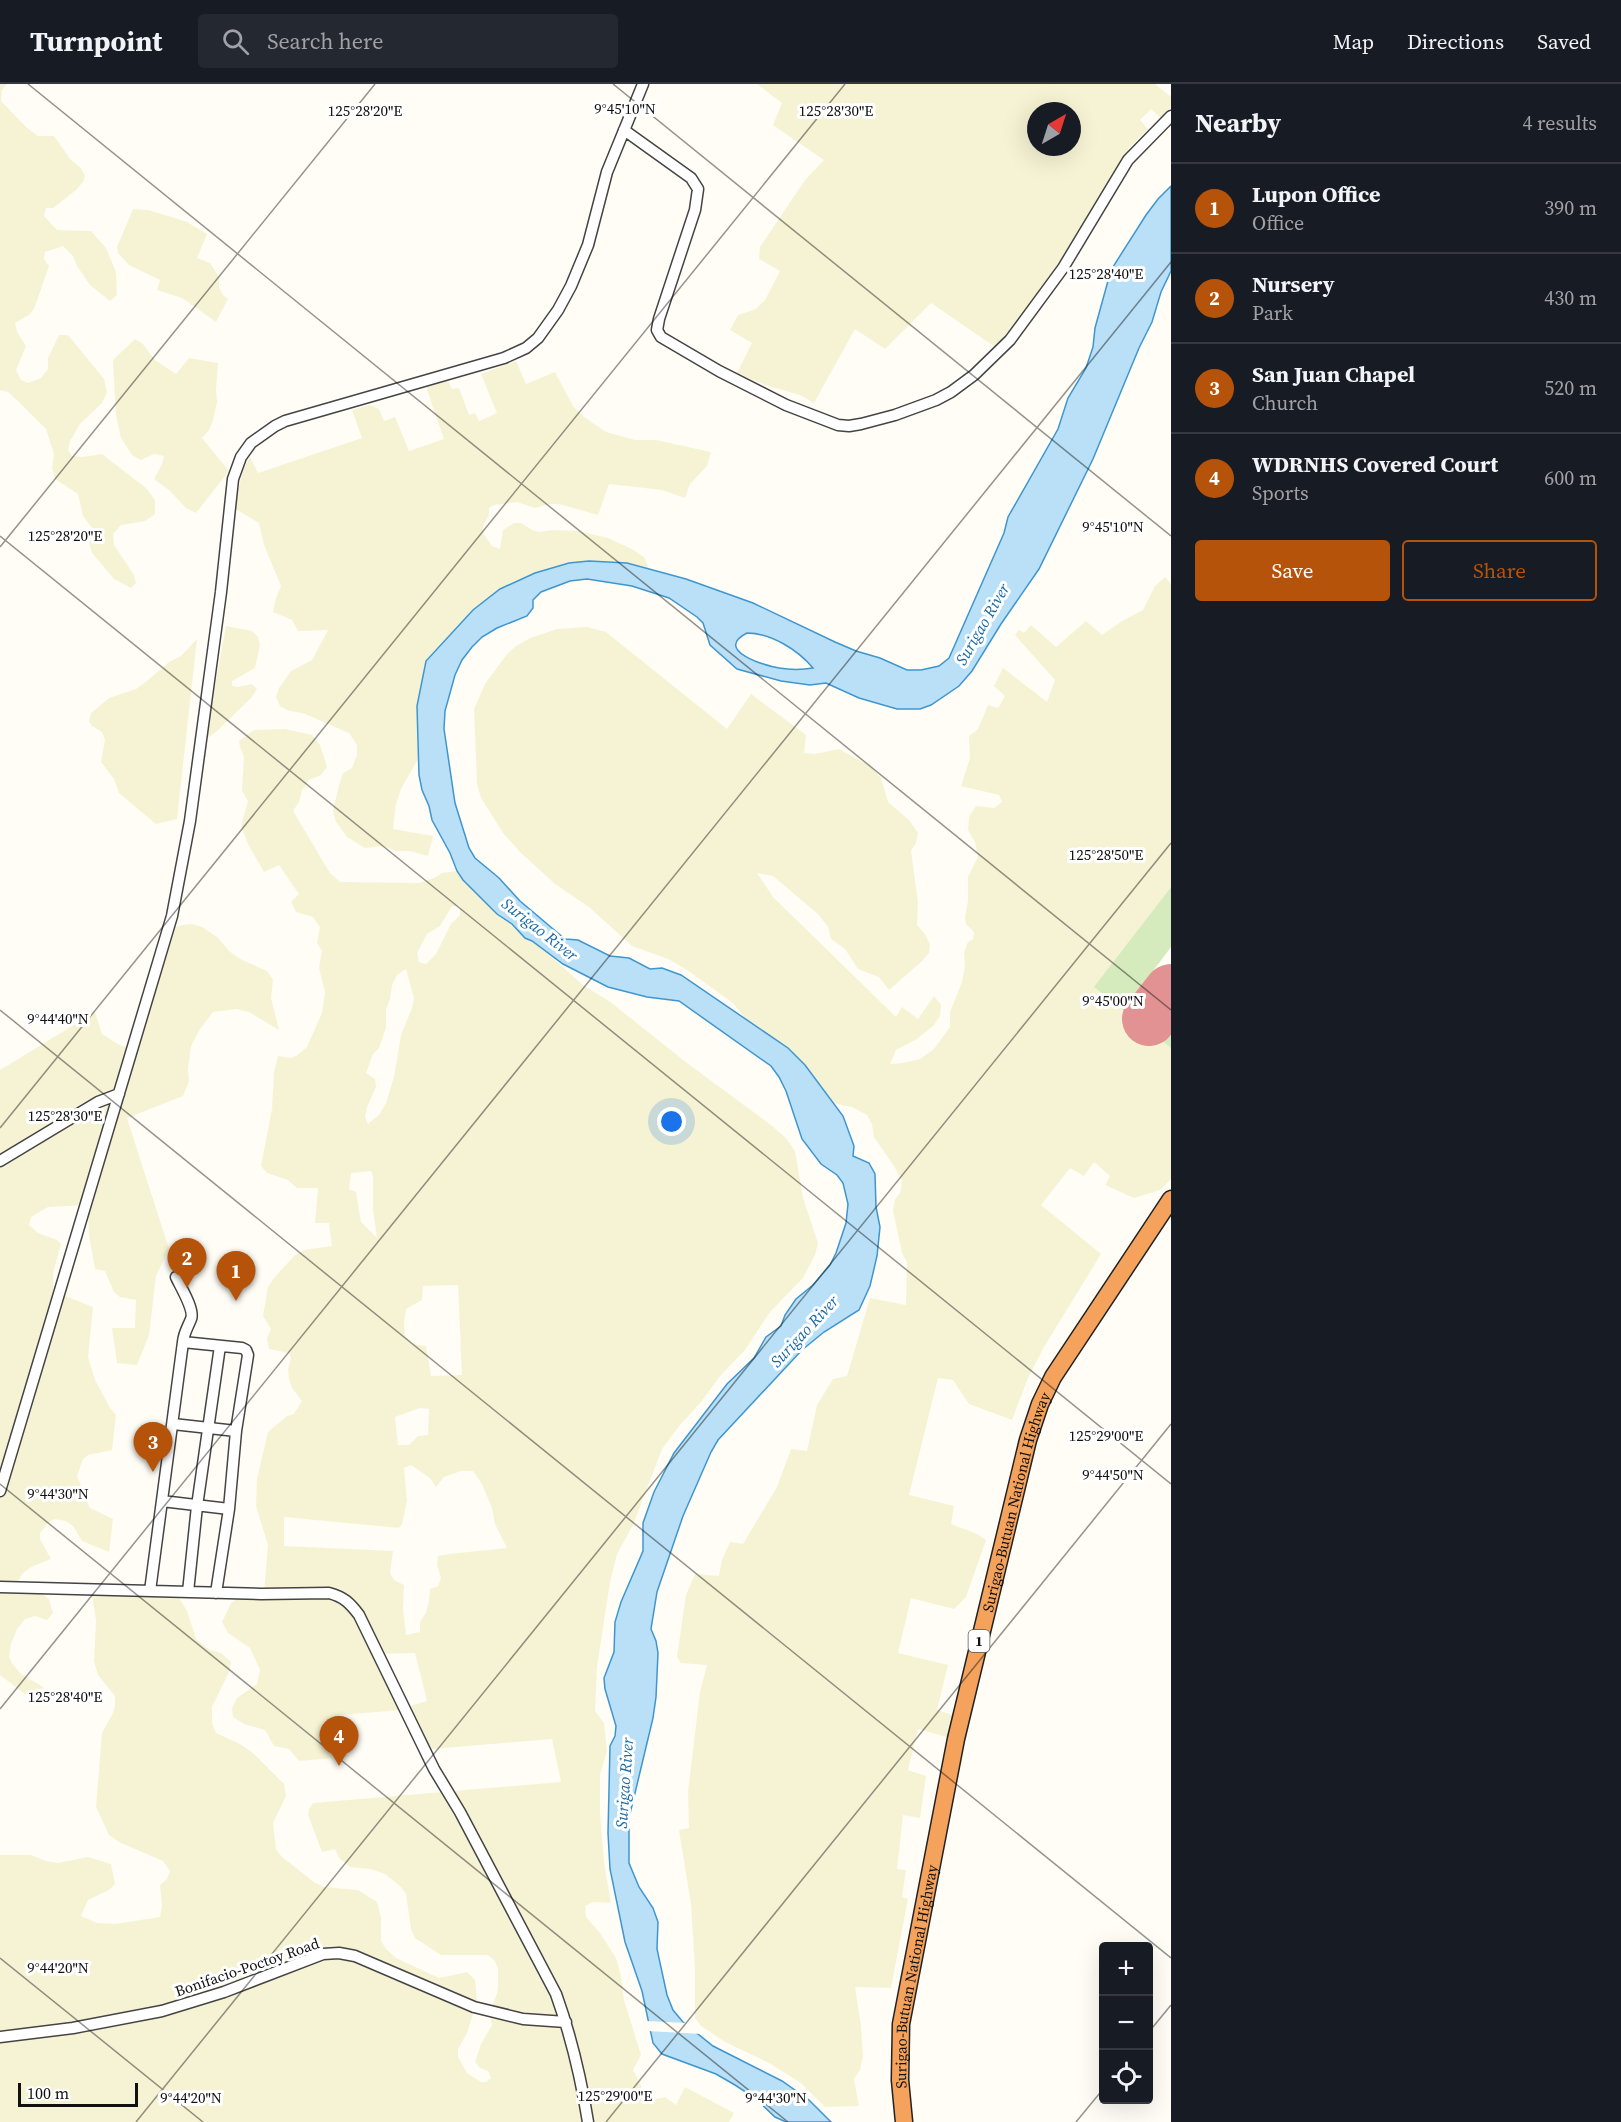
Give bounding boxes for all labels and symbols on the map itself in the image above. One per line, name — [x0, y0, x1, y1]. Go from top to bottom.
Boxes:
text: 9°45'10"N — [594, 98, 656, 119]
text: 125°28'20"E — [328, 100, 402, 121]
text: 125°28'30"E — [799, 100, 873, 121]
north arrow — [1027, 102, 1081, 156]
text: 125°28'40"E — [1069, 263, 1143, 284]
text: 9°45'10"N — [1082, 516, 1144, 537]
text: 125°28'20"E — [28, 525, 102, 546]
water label: Surigao River — [950, 579, 1015, 669]
text: 125°28'50"E — [1069, 844, 1143, 865]
water label: Surigao River — [497, 892, 583, 966]
text: 9°45'00"N — [1082, 990, 1144, 1011]
text: 9°44'40"N — [27, 1008, 89, 1029]
text: 125°28'30"E — [28, 1105, 102, 1126]
your location — [657, 1107, 686, 1136]
pin: 2 — [168, 1238, 207, 1288]
pin: 1 — [216, 1252, 256, 1301]
water label: Surigao River — [765, 1290, 843, 1372]
street label: Surigao-Butuan National Highway — [976, 1388, 1055, 1614]
pin: 3 — [134, 1422, 172, 1472]
text: 125°29'00"E — [1069, 1425, 1143, 1446]
text: 9°44'50"N — [1082, 1464, 1144, 1485]
text: 9°44'30"N — [27, 1483, 89, 1504]
road number: 1 — [968, 1630, 990, 1652]
text: 125°28'40"E — [28, 1686, 102, 1707]
pin: 4 — [320, 1716, 358, 1766]
water label: Surigao River — [610, 1736, 638, 1829]
street label: Surigao-Butuan National Highway — [889, 1862, 942, 2090]
street label: Bonifacio-Poctoy Road — [172, 1932, 322, 2002]
text: 9°44'20"N — [27, 1957, 89, 1978]
scale bar — [18, 2080, 138, 2108]
text: 125°29'00"E — [578, 2085, 652, 2106]
text: 9°44'20"N — [160, 2087, 222, 2108]
text: 9°44'30"N — [745, 2087, 807, 2108]

